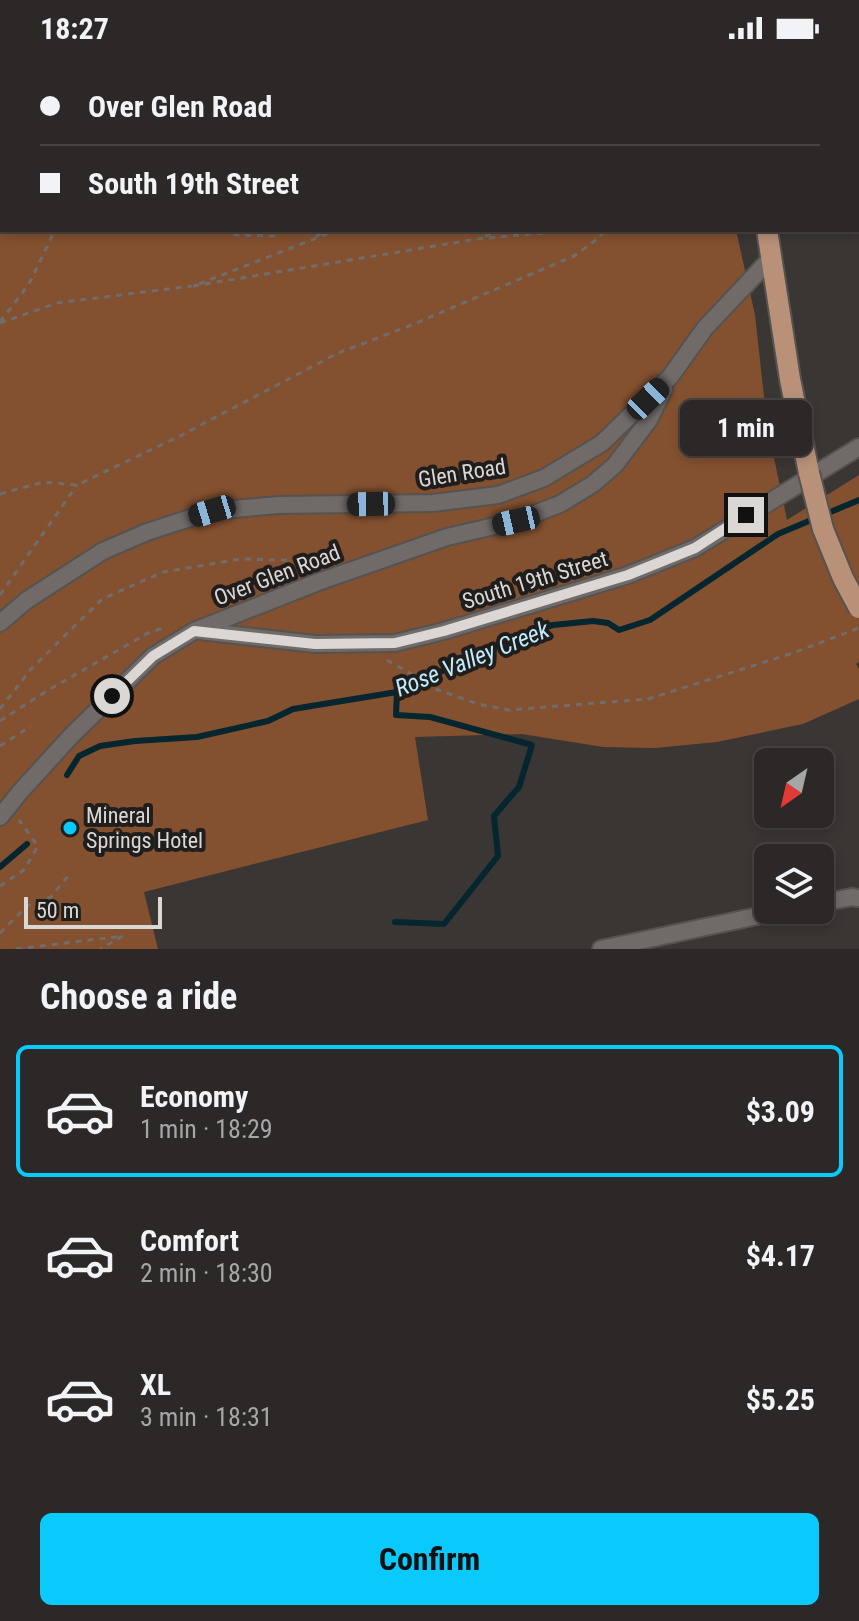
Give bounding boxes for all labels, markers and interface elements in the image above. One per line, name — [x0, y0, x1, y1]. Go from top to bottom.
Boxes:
text: 18:27 — [40, 11, 109, 46]
text: Over Glen Road — [88, 89, 272, 124]
text: South 19th Street — [88, 166, 299, 201]
car — [622, 374, 674, 424]
callout: 1 min — [680, 399, 812, 455]
text: 1 min — [717, 413, 775, 443]
street label: Glen Road — [416, 454, 508, 492]
car — [347, 492, 395, 516]
car — [186, 493, 238, 529]
route end — [728, 497, 764, 533]
car — [490, 504, 542, 538]
street label: Over Glen Road — [211, 540, 343, 610]
street label: South 19th Street — [459, 546, 611, 614]
water label: Rose Valley Creek — [391, 615, 554, 703]
route start — [94, 678, 130, 714]
north arrow — [754, 748, 834, 828]
map controls — [754, 748, 834, 924]
place label: Mineral Springs Hotel — [86, 803, 203, 853]
marker: Mineral Springs Hotel — [61, 819, 79, 837]
button: layers — [754, 844, 834, 924]
scale bar — [24, 893, 162, 929]
text: 50 m — [36, 898, 79, 923]
text: Choose a ride — [40, 976, 237, 1018]
icon: car — [44, 1075, 116, 1147]
text: Economy — [140, 1079, 248, 1114]
text: $3.09 — [746, 1094, 815, 1129]
text: 1 min · 18:29 — [140, 1114, 273, 1144]
icon: car — [44, 1219, 116, 1291]
text: Comfort — [140, 1223, 239, 1258]
text: $4.17 — [746, 1238, 815, 1273]
text: 2 min · 18:30 — [140, 1258, 273, 1288]
icon: car — [44, 1363, 116, 1435]
text: XL — [140, 1367, 171, 1402]
text: $5.25 — [746, 1382, 815, 1417]
text: 3 min · 18:31 — [140, 1402, 273, 1432]
button: Confirm — [40, 1513, 819, 1605]

